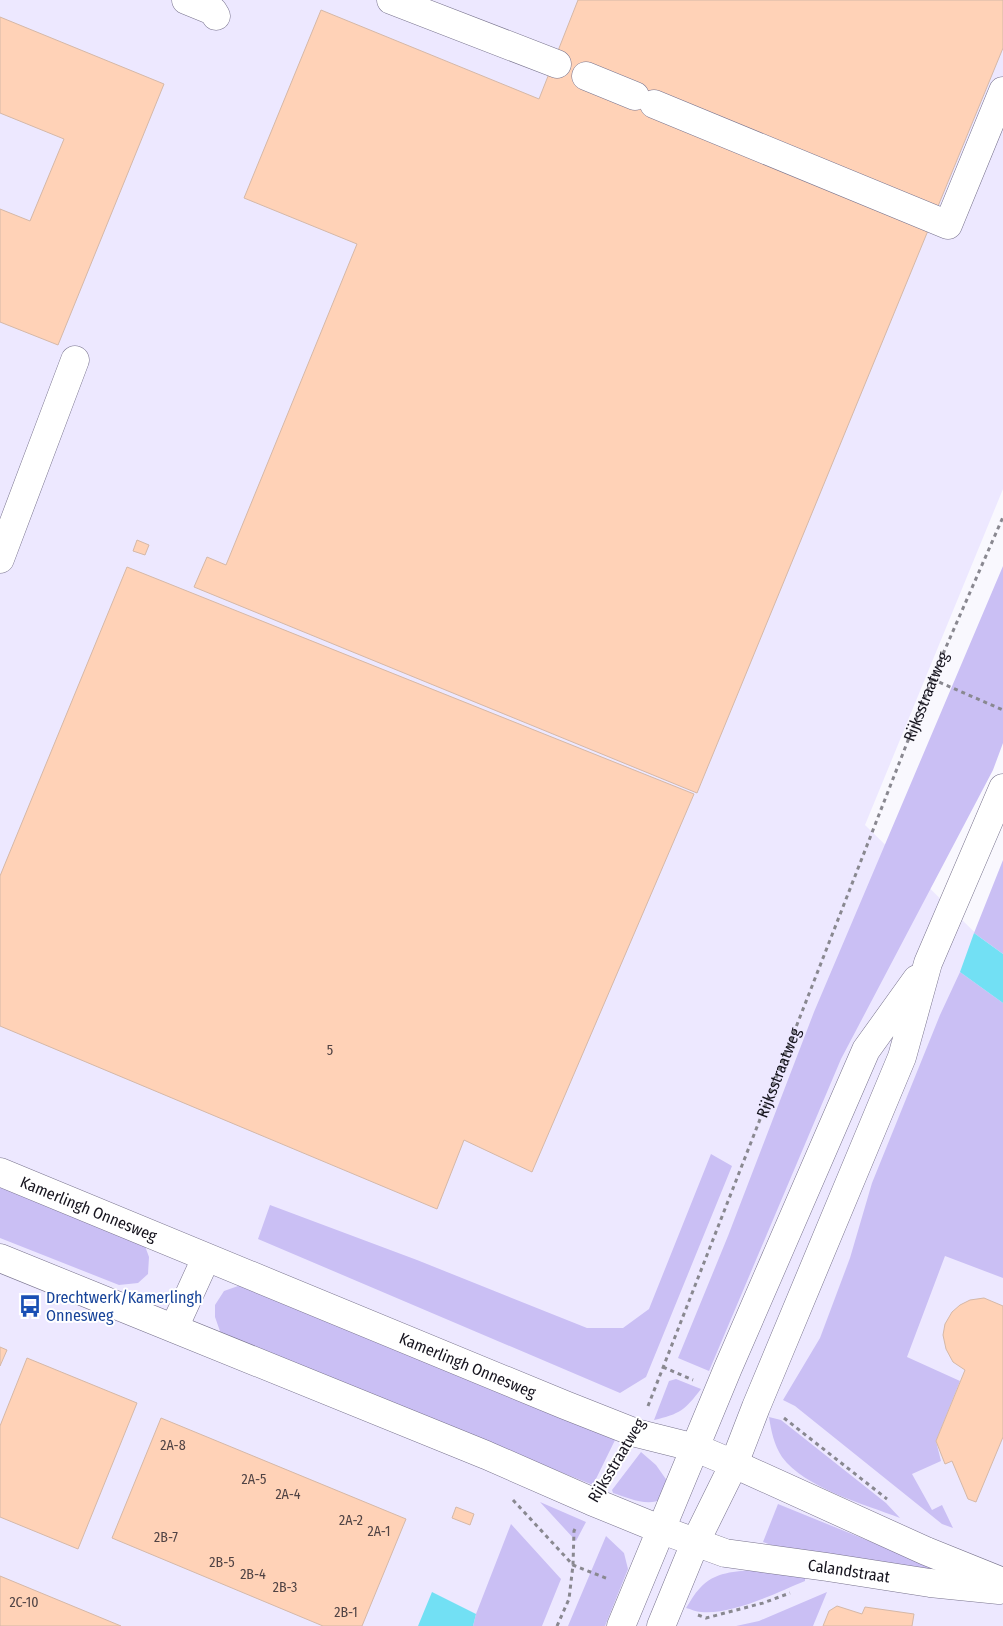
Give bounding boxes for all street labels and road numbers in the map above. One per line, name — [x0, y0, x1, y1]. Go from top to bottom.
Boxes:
street label: Rijksstraatweg — [900, 648, 953, 744]
street label: Rijksstraatweg — [753, 1025, 805, 1120]
street label: Kamerlingh Onnesweg — [17, 1172, 160, 1246]
street label: Kamerlingh Onnesweg — [396, 1329, 539, 1402]
street label: Rijksstraatweg — [584, 1414, 649, 1506]
street label: Calandstraat — [807, 1555, 892, 1587]

